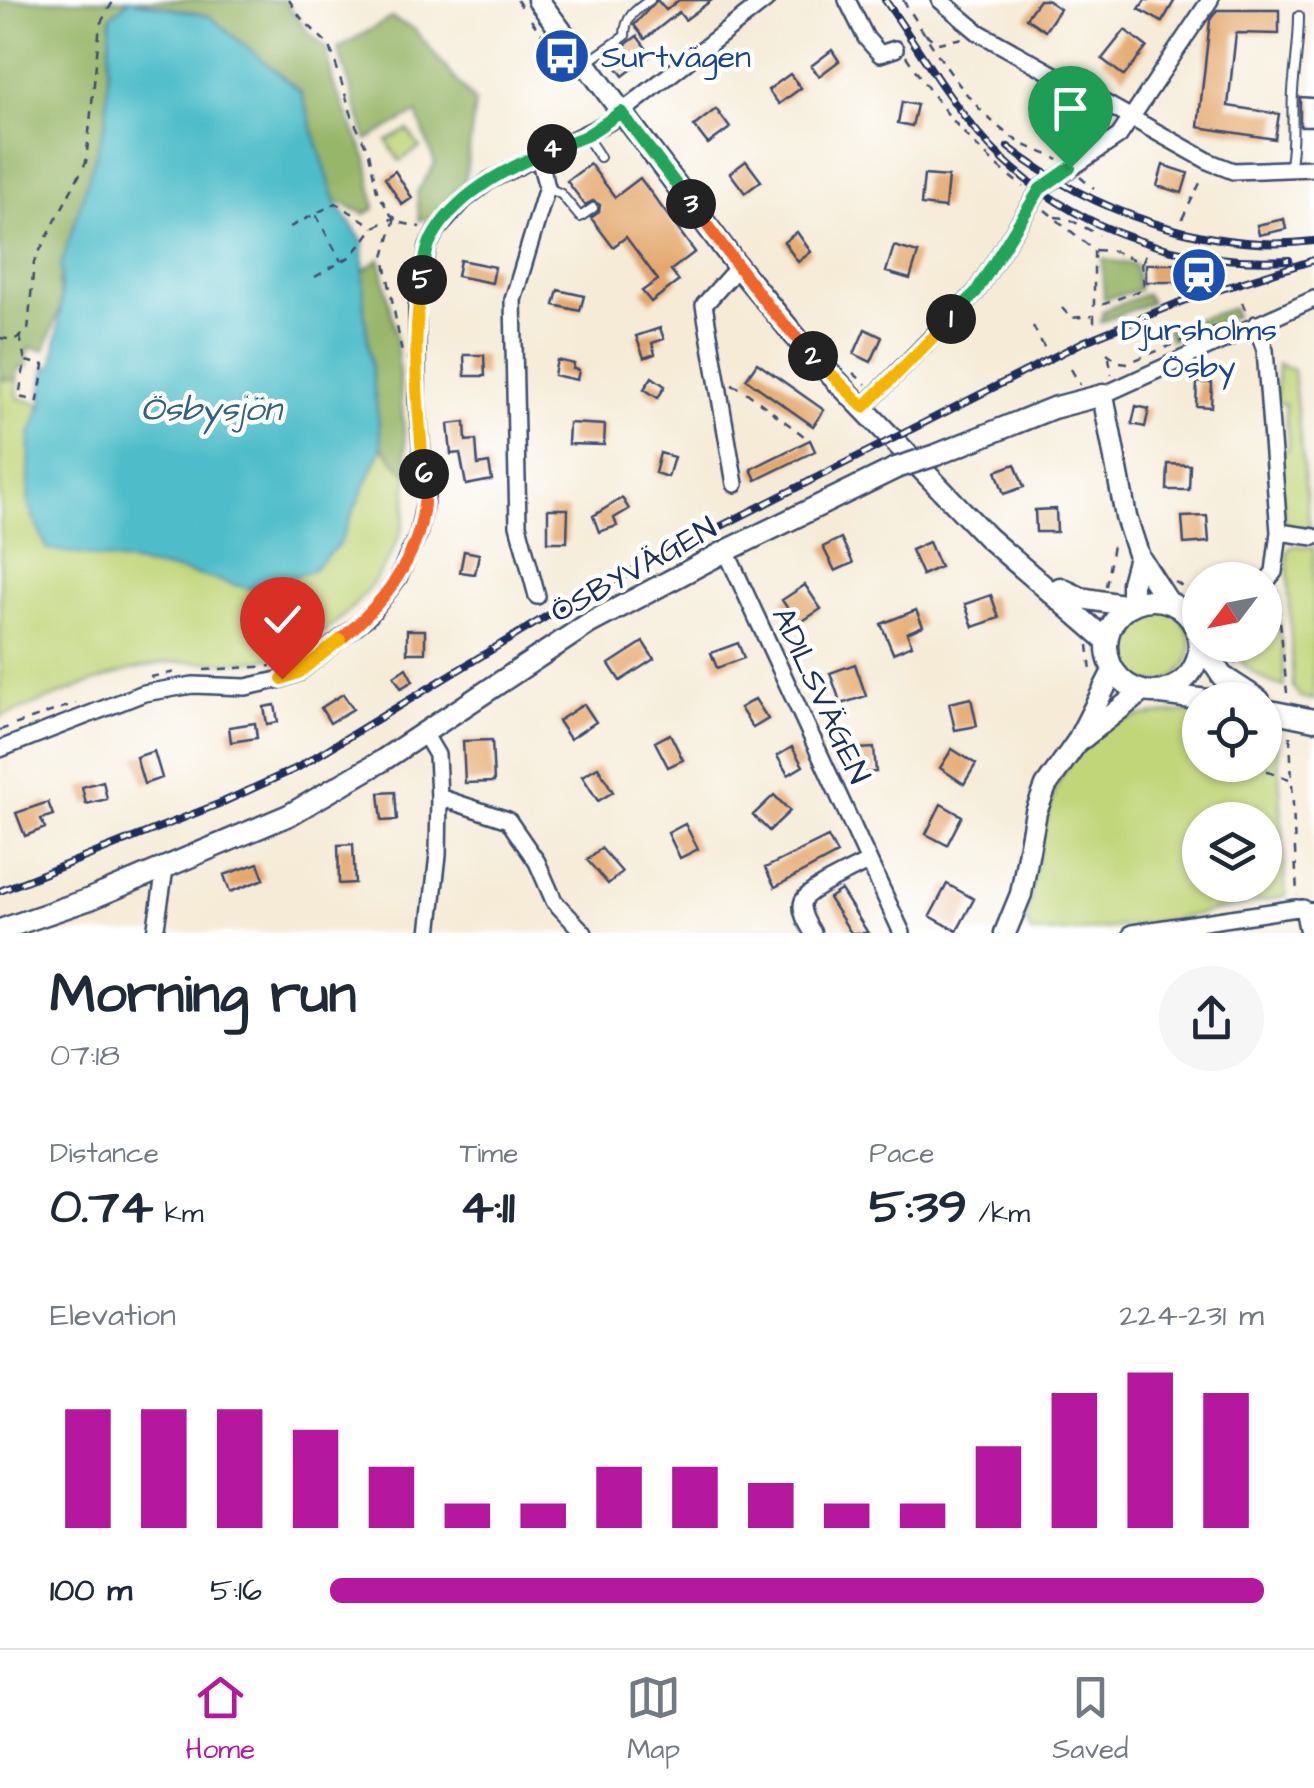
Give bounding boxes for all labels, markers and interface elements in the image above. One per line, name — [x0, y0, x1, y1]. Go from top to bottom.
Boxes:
bus stop icon: Surtvägen — [532, 26, 592, 86]
place label: Surtvägen — [601, 35, 751, 80]
pin — [1028, 66, 1113, 169]
icon: arrive — [1043, 81, 1098, 136]
pin: 4 — [527, 124, 577, 174]
text: 4 — [542, 129, 562, 168]
pin: 3 — [666, 179, 716, 229]
text: 3 — [684, 184, 698, 223]
station icon: Djursholms Ösby — [1169, 245, 1229, 305]
pin: 5 — [397, 255, 447, 305]
text: 5 — [412, 260, 432, 299]
pin: 1 — [926, 294, 976, 344]
text: 1 — [949, 299, 953, 338]
place label: Djursholms Ösby — [1121, 308, 1277, 390]
pin: 2 — [788, 331, 838, 381]
text: 2 — [805, 336, 821, 375]
water label: Ösbysjön — [141, 385, 284, 435]
pin: 6 — [399, 449, 449, 499]
text: 6 — [415, 454, 433, 493]
street label: ÖSBYVÄGEN — [543, 506, 725, 634]
north arrow — [1182, 562, 1282, 662]
map controls — [1182, 562, 1282, 902]
pin — [240, 577, 325, 680]
icon: check — [255, 592, 310, 647]
street label: ADILSVÄGEN — [760, 600, 881, 791]
button: locate — [1182, 682, 1282, 782]
button: layers — [1182, 802, 1282, 902]
text: Morning run — [50, 957, 356, 1033]
button: share — [1159, 966, 1264, 1071]
text: 07:18 — [50, 1033, 120, 1078]
text: Distance — [50, 1134, 159, 1173]
text: Time — [460, 1134, 518, 1173]
text: Pace — [869, 1134, 934, 1173]
text: 0.74 — [50, 1173, 153, 1242]
text: 4:11 — [460, 1173, 515, 1242]
text: 5:39 — [869, 1173, 967, 1242]
text: km — [153, 1194, 204, 1233]
text: /km — [967, 1194, 1030, 1233]
text: Elevation — [50, 1293, 176, 1338]
text: 224–231 m — [1119, 1293, 1264, 1338]
text: 100 m — [50, 1568, 132, 1613]
text: 5:16 — [210, 1568, 262, 1613]
tab: Home — [186, 1670, 255, 1769]
tab: Map — [626, 1670, 681, 1769]
tab: Saved — [1052, 1670, 1128, 1769]

